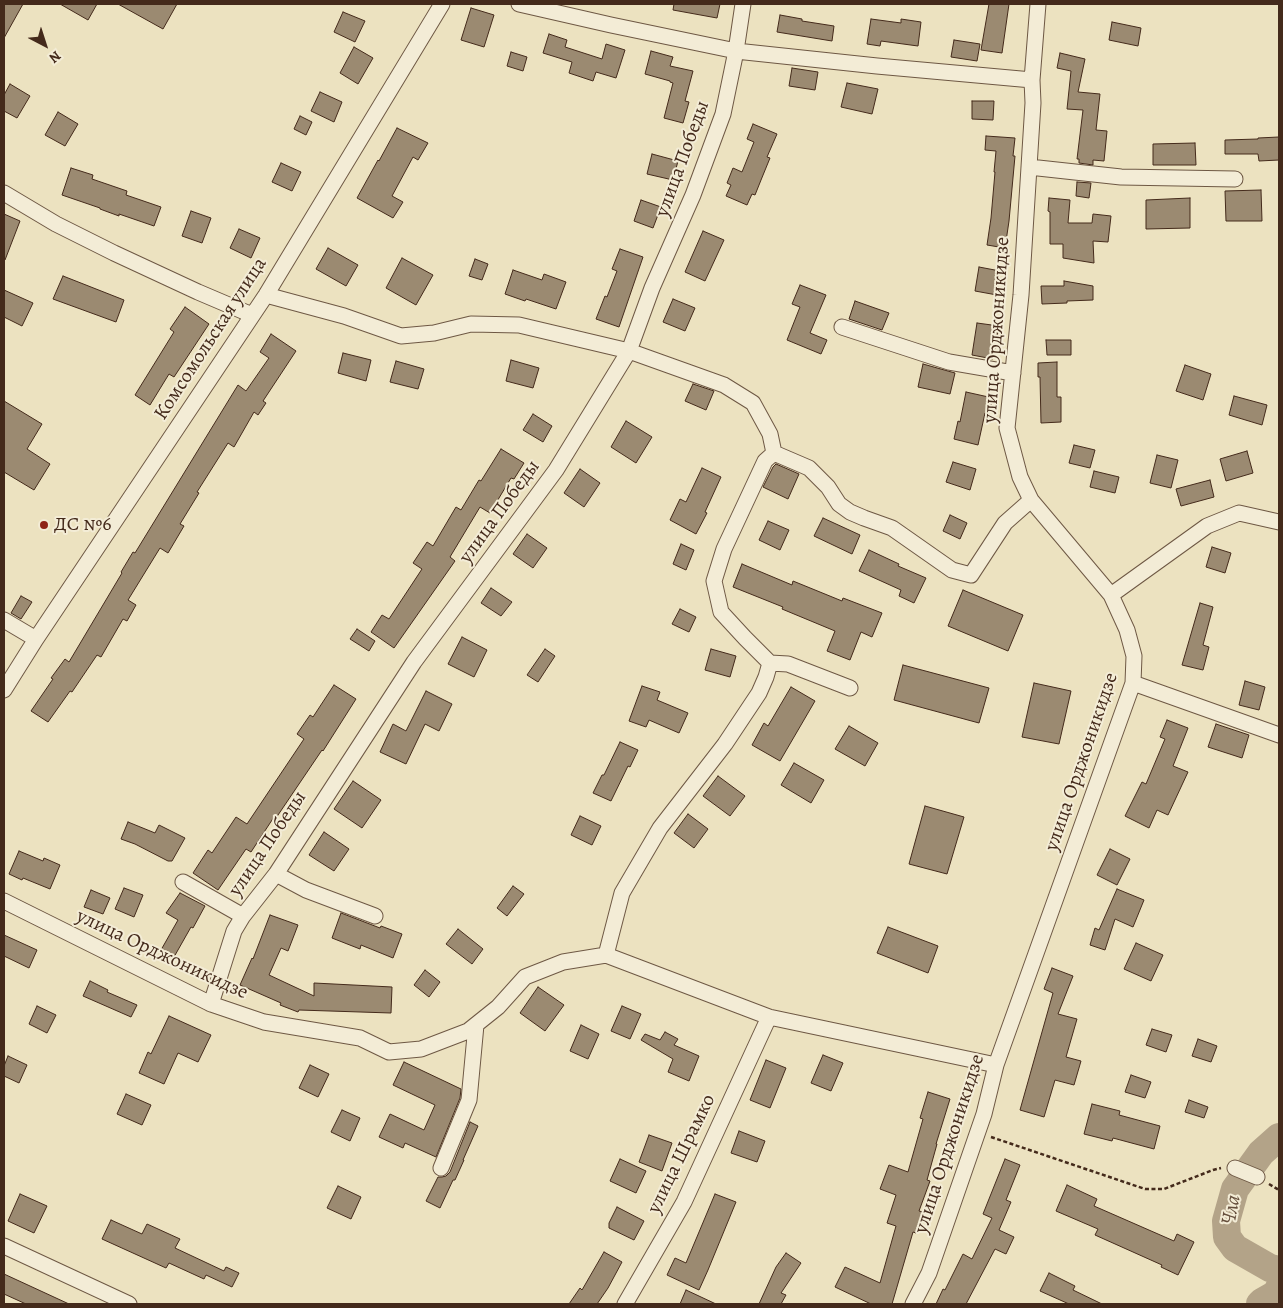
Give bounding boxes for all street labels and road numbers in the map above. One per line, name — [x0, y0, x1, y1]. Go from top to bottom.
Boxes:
street label: улица Победы — [651, 98, 715, 220]
street label: улица Орджоникидзе — [979, 236, 1015, 424]
street label: Комсомольская улица — [149, 253, 273, 425]
street label: улица Победы — [455, 456, 545, 568]
street label: улица Орджоникидзе — [1040, 670, 1124, 854]
street label: улица Победы — [224, 787, 312, 901]
street label: улица Орджоникидзе — [72, 905, 252, 1005]
street label: улица Орджоникидзе — [910, 1051, 990, 1237]
street label: улица Шрамко — [643, 1091, 721, 1217]

